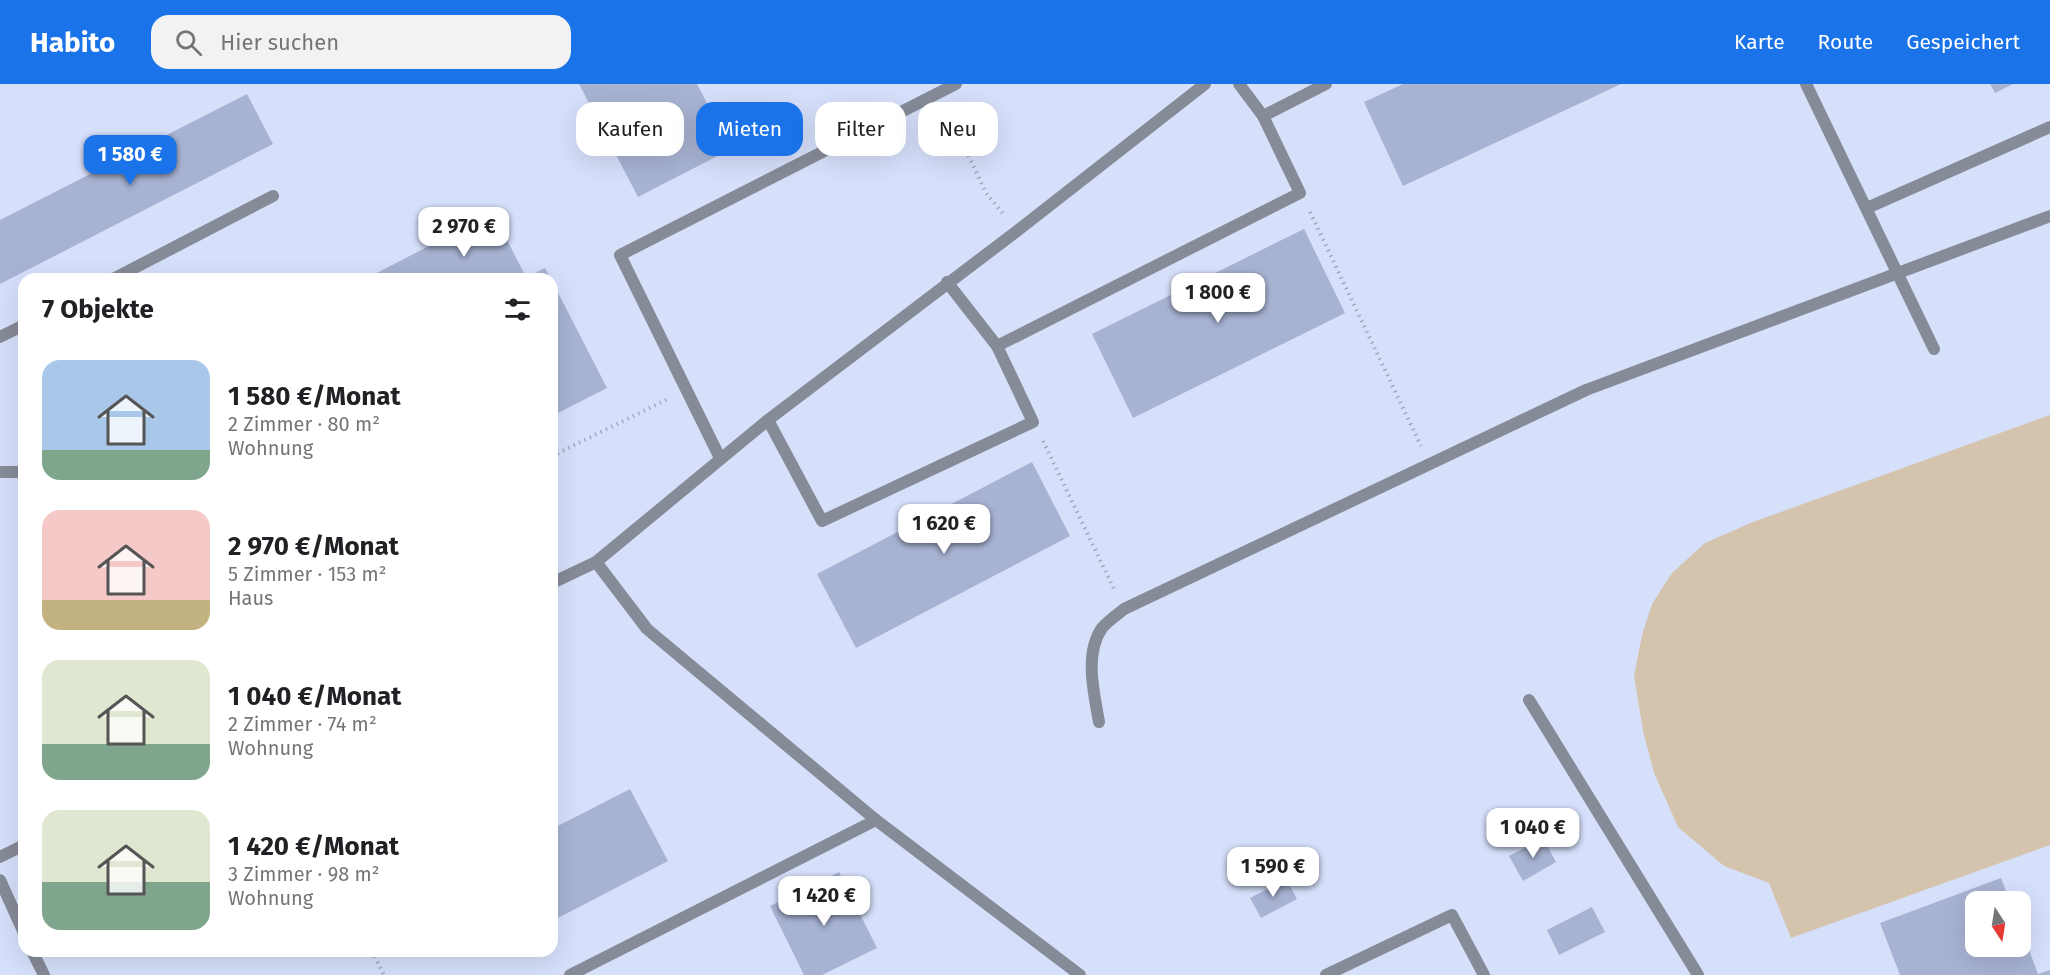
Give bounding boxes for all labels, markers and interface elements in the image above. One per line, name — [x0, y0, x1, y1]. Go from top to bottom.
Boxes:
search box — [151, 15, 571, 69]
text: Habito — [30, 26, 115, 59]
icon: search — [172, 26, 205, 59]
text: Hier suchen — [220, 29, 339, 56]
text: Karte — [1734, 29, 1785, 55]
text: Route — [1818, 29, 1873, 55]
text: Gespeichert — [1906, 29, 2020, 55]
chip: Kaufen — [576, 102, 684, 156]
chip: Mieten — [696, 102, 803, 156]
chip: Filter — [815, 102, 906, 156]
chip: Neu — [918, 102, 998, 156]
pin: 1 580 € — [75, 135, 185, 186]
text: 1 580 € — [98, 142, 162, 166]
pin: 2 970 € — [409, 207, 519, 258]
text: 2 970 € — [432, 214, 496, 238]
pin: 1 800 € — [1163, 273, 1273, 324]
text: 1 800 € — [1185, 280, 1251, 304]
icon: filters — [501, 293, 534, 326]
text: 7 Objekte — [42, 294, 154, 325]
text: 1 580 €/Monat — [228, 381, 400, 412]
icon: home — [90, 384, 162, 456]
text: 2 Zimmer · 80 m² — [228, 412, 380, 436]
text: Wohnung — [228, 436, 313, 460]
pin: 1 620 € — [889, 504, 999, 555]
text: 1 620 € — [912, 511, 976, 535]
text: 2 970 €/Monat — [228, 531, 399, 562]
icon: home — [90, 534, 162, 606]
text: 5 Zimmer · 153 m² — [228, 562, 387, 586]
text: Haus — [228, 586, 273, 610]
text: 1 040 €/Monat — [228, 681, 401, 712]
icon: home — [90, 684, 162, 756]
text: 2 Zimmer · 74 m² — [228, 712, 377, 736]
text: Wohnung — [228, 736, 313, 760]
pin: 1 040 € — [1478, 808, 1588, 859]
text: 1 040 € — [1500, 815, 1566, 839]
text: 1 420 €/Monat — [228, 831, 399, 862]
icon: home — [90, 834, 162, 906]
pin: 1 590 € — [1218, 847, 1328, 898]
text: 1 590 € — [1241, 854, 1305, 878]
text: 3 Zimmer · 98 m² — [228, 862, 380, 886]
pin: 1 420 € — [769, 876, 879, 927]
text: 1 420 € — [792, 883, 856, 907]
text: Wohnung — [228, 886, 313, 910]
north arrow — [1965, 891, 2031, 957]
map controls — [1965, 891, 2031, 957]

